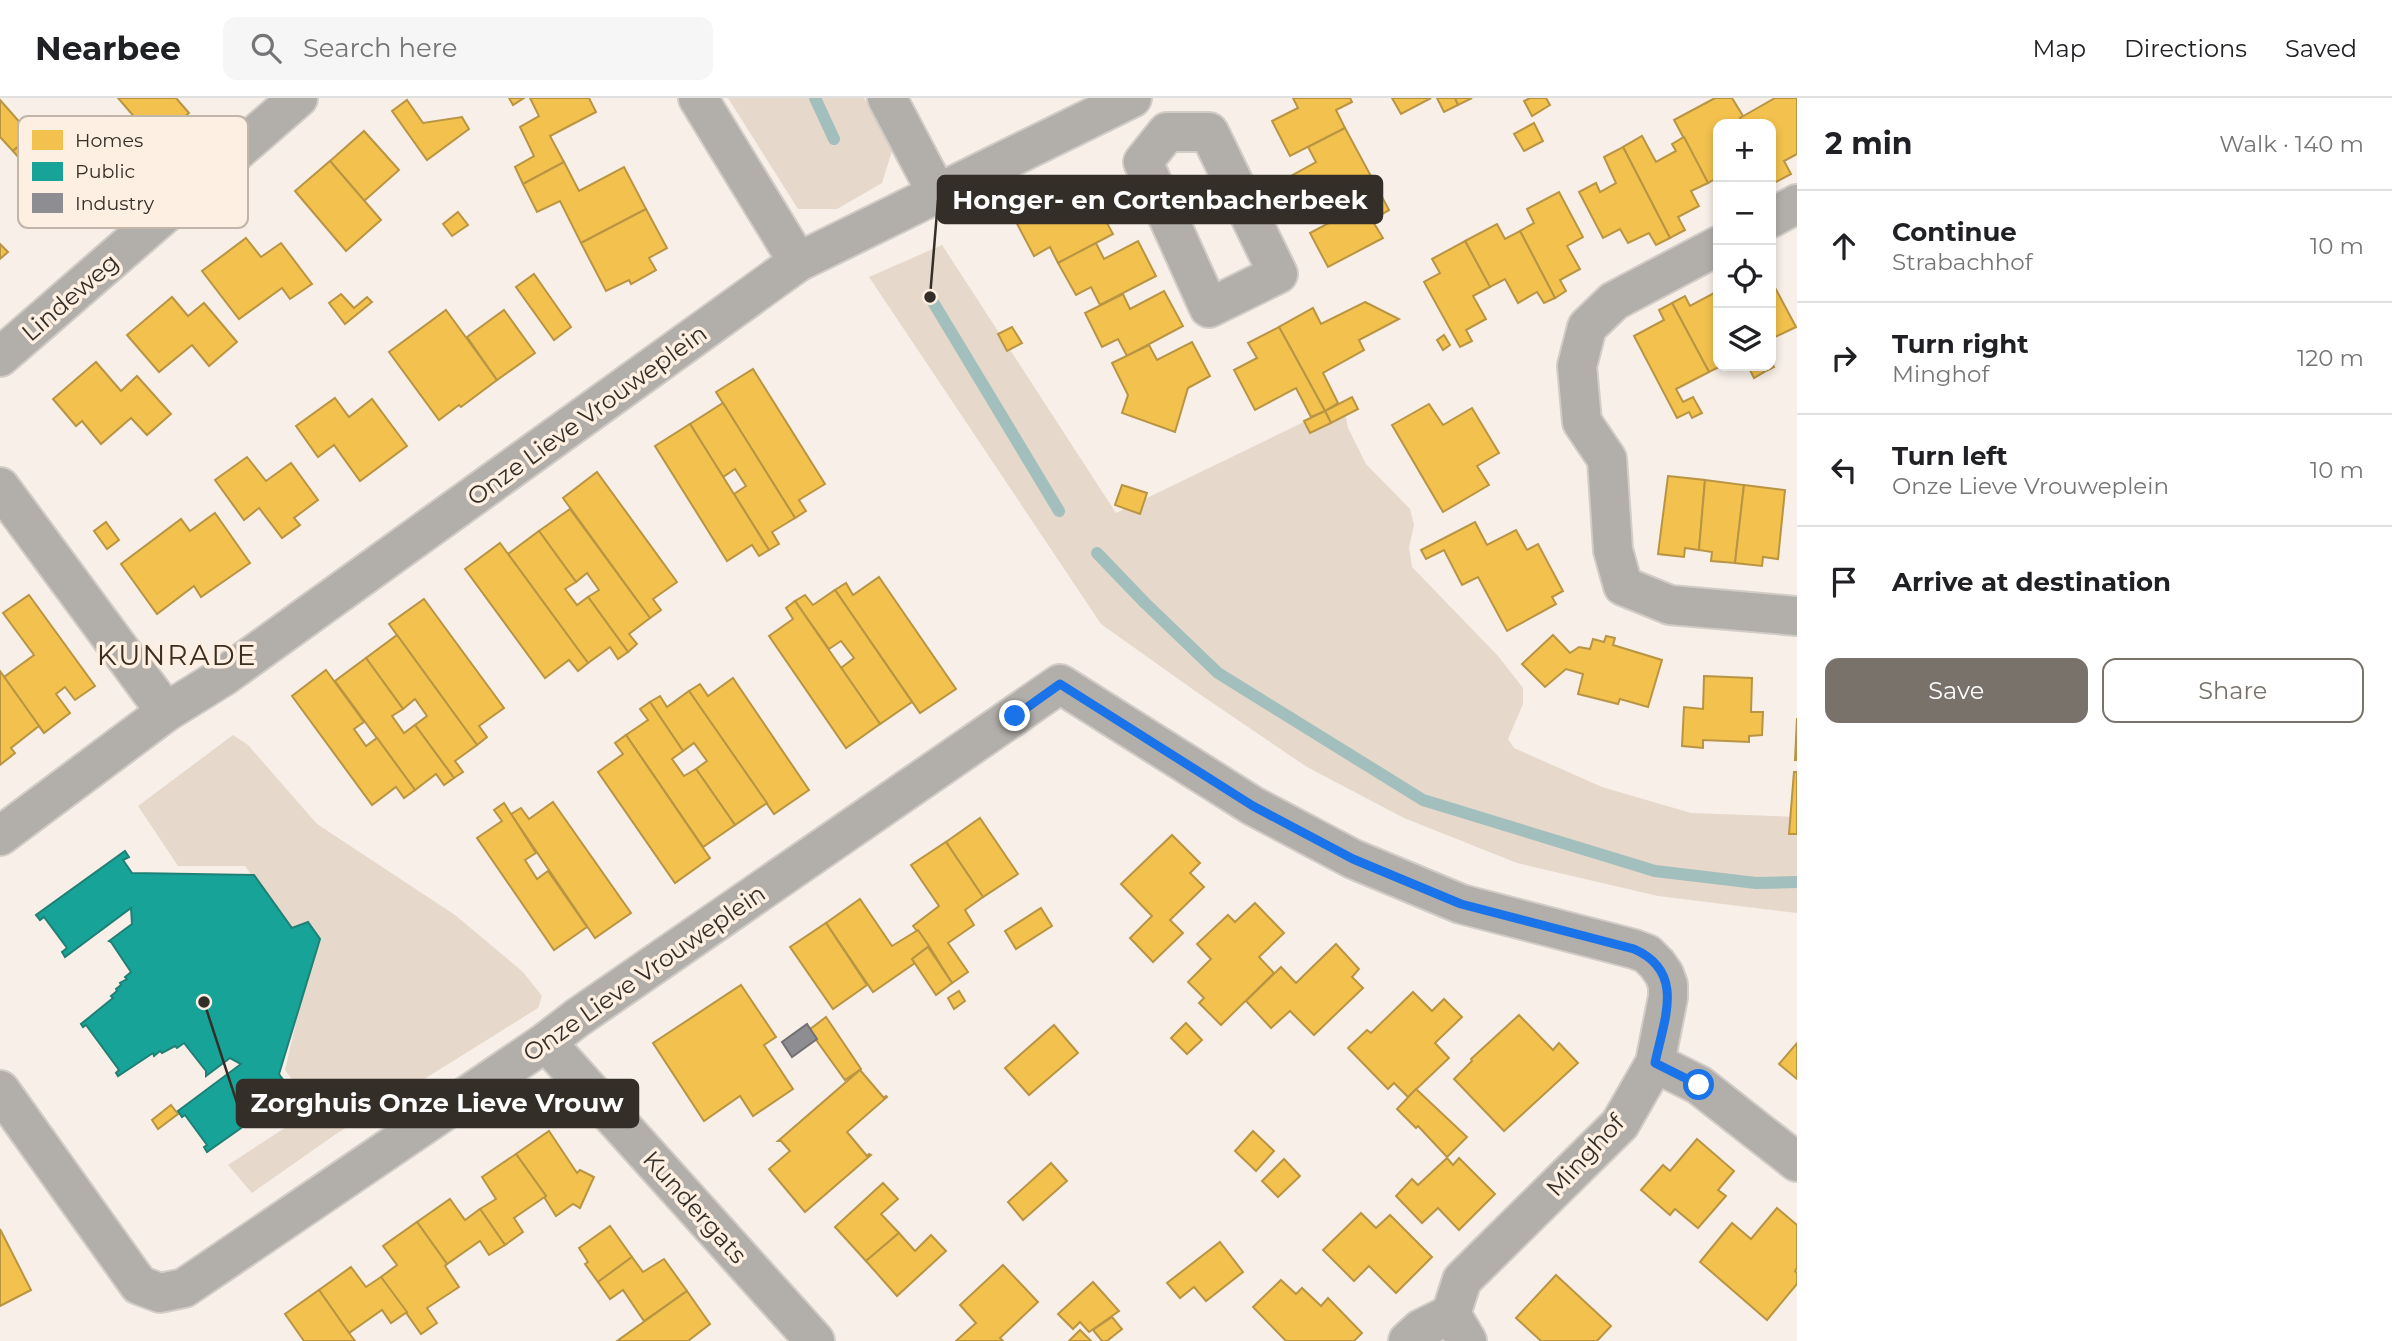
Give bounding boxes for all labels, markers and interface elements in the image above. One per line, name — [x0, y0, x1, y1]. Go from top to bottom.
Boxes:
search box — [223, 17, 713, 80]
text: Nearbee — [35, 28, 181, 68]
icon: search — [247, 29, 285, 67]
text: Search here — [303, 32, 458, 64]
text: Map — [2033, 34, 2086, 63]
text: Directions — [2124, 34, 2247, 63]
text: Saved — [2285, 34, 2357, 63]
legend — [18, 116, 248, 228]
map controls — [1713, 119, 1776, 371]
button: + — [1713, 119, 1776, 182]
text: 2 min — [1825, 125, 1912, 162]
text: Homes — [75, 129, 143, 152]
text: Walk · 140 m — [2219, 130, 2364, 158]
text: Public — [75, 160, 135, 183]
callout: Honger- en Cortenbacherbeek — [938, 176, 1382, 223]
button: − — [1713, 182, 1776, 245]
text: Honger- en Cortenbacherbeek — [952, 184, 1369, 216]
text: Industry — [75, 192, 155, 215]
text: Continue — [1892, 216, 2017, 248]
icon: ahead — [1825, 227, 1863, 265]
text: 10 m — [2310, 232, 2364, 260]
button: locate — [1713, 245, 1776, 308]
street label: Lindeweg — [16, 247, 124, 347]
text: Strabachhof — [1892, 248, 2033, 276]
button: layers — [1713, 308, 1776, 371]
street label: Onze Lieve Vrouweplein — [462, 318, 712, 512]
text: Turn right — [1892, 328, 2028, 360]
icon: right — [1825, 339, 1863, 377]
text: 120 m — [2297, 344, 2364, 372]
text: Minghof — [1892, 360, 1989, 388]
text: Turn left — [1892, 440, 2008, 472]
icon: left — [1825, 451, 1863, 489]
text: 10 m — [2310, 456, 2364, 484]
text: Onze Lieve Vrouweplein — [1892, 472, 2169, 500]
icon: arrive — [1825, 563, 1863, 601]
text: Arrive at destination — [1892, 566, 2171, 598]
district label: KUNRADE — [97, 638, 257, 672]
button: Save — [1825, 658, 2088, 723]
button: Share — [2102, 658, 2364, 723]
route end — [999, 700, 1030, 731]
street label: Onze Lieve Vrouweplein — [517, 878, 771, 1068]
route start — [1683, 1069, 1714, 1100]
callout: Zorghuis Onze Lieve Vrouw — [237, 1080, 638, 1127]
text: Zorghuis Onze Lieve Vrouw — [250, 1087, 624, 1119]
street label: Minghof — [1540, 1107, 1631, 1202]
street label: Kundergats — [637, 1145, 753, 1269]

